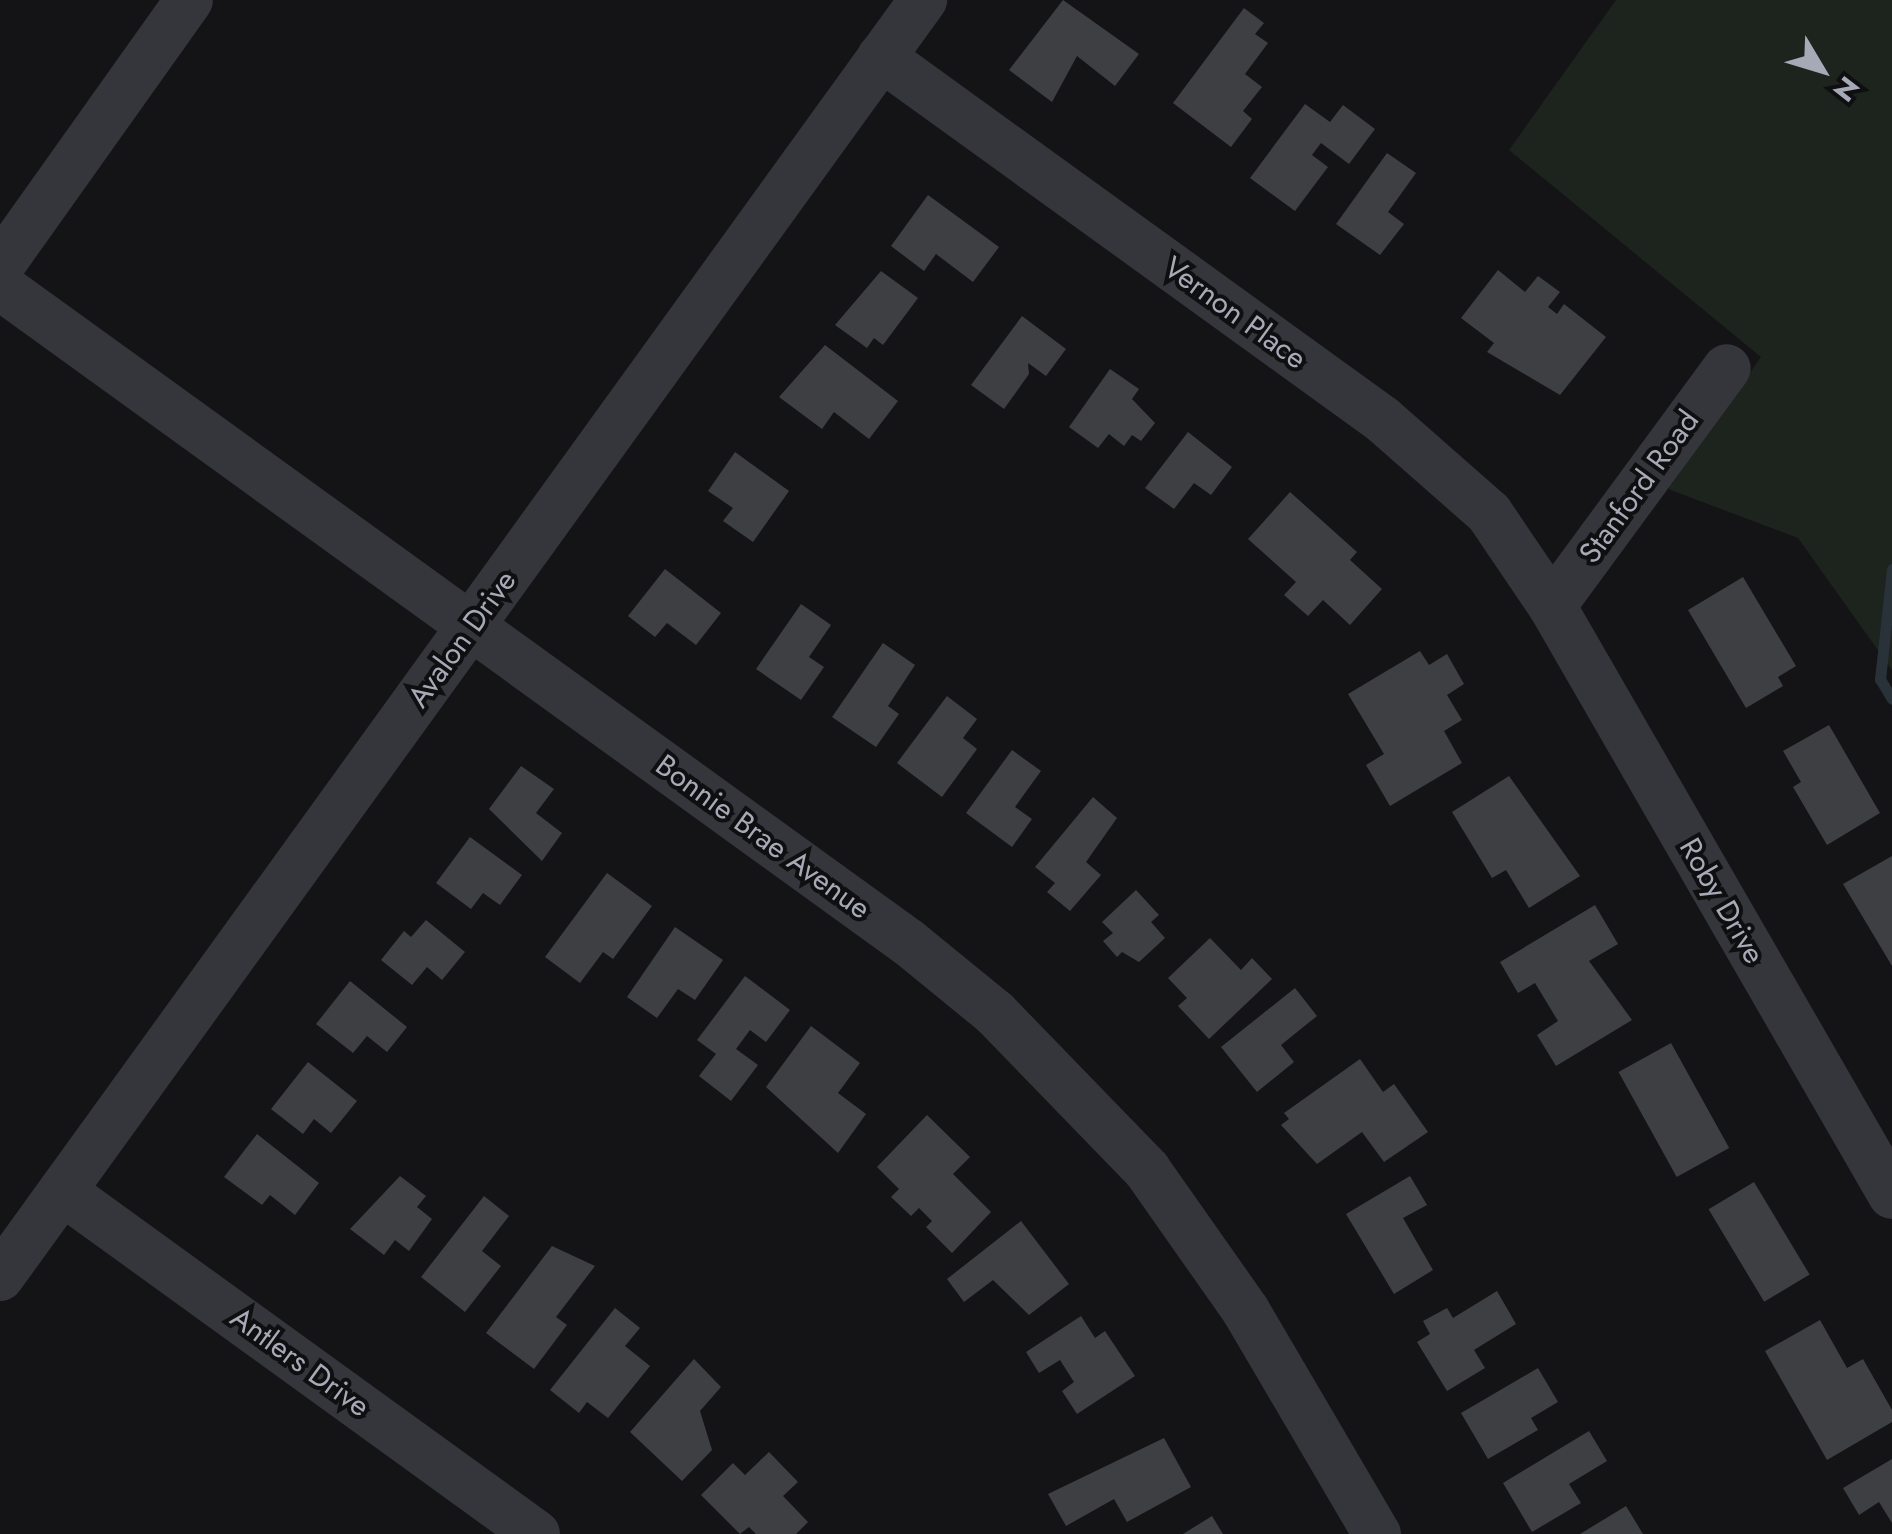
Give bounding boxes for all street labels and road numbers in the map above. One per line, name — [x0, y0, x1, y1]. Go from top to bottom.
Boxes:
street label: Vernon Place — [1157, 249, 1313, 377]
street label: Stanford Road — [1572, 404, 1706, 570]
street label: Avalon Drive — [400, 563, 524, 715]
street label: Bonnie Brae Avenue — [649, 747, 877, 927]
street label: Roby Drive — [1672, 832, 1772, 970]
street label: Antlers Drive — [223, 1299, 377, 1425]

